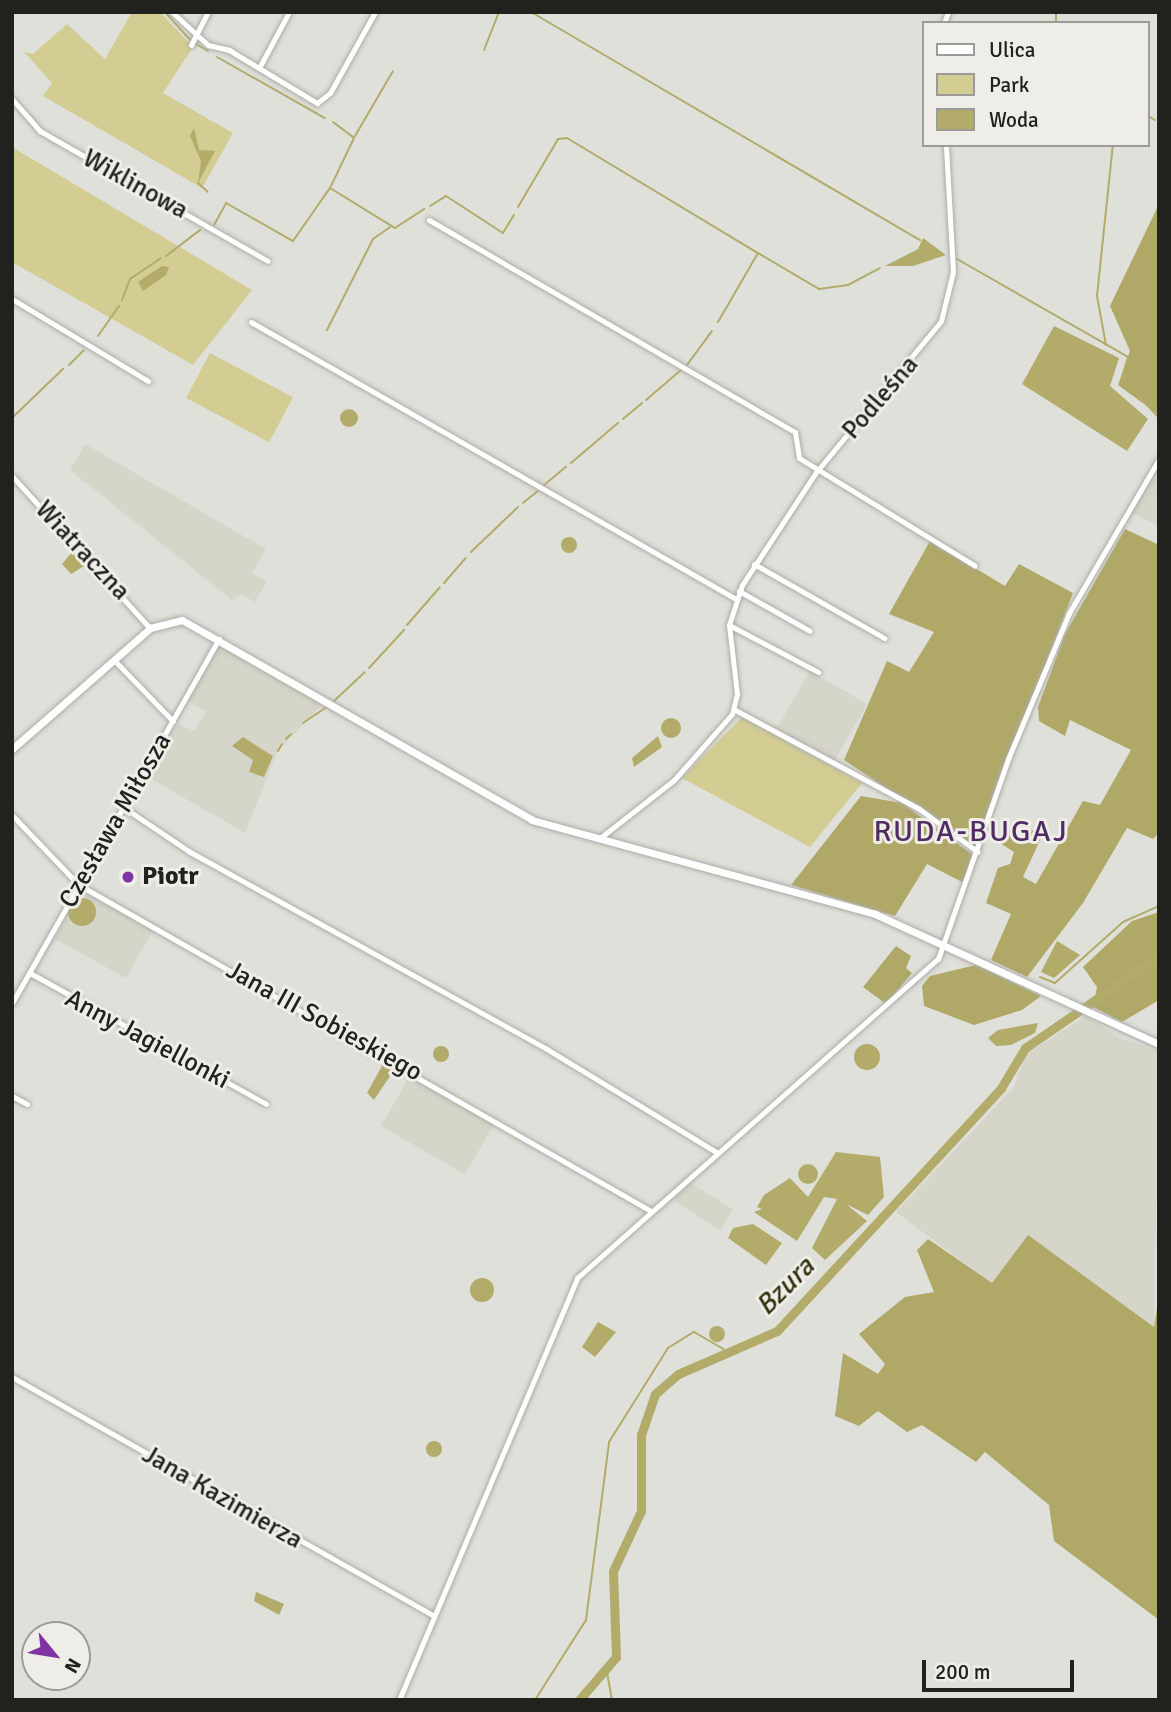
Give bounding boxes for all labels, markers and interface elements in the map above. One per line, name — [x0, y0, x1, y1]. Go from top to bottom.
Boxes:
legend — [922, 21, 1150, 147]
text: Ulica — [989, 37, 1035, 63]
text: Park — [989, 72, 1029, 98]
text: Woda — [989, 107, 1039, 133]
street label: Wiklinowa — [77, 143, 193, 227]
street label: Podleśna — [836, 350, 926, 446]
street label: Wiatraczna — [28, 495, 136, 607]
street label: Czesława Miłosza — [53, 728, 179, 914]
district label: RUDA-BUGAJ — [875, 814, 1067, 850]
place label: Piotr — [142, 861, 199, 893]
marker: Piotr — [120, 869, 136, 885]
street label: Jana III Sobieskiego — [221, 955, 427, 1089]
street label: Anny Jagiellonki — [59, 984, 235, 1096]
water label: Bzura — [749, 1250, 821, 1322]
street label: Jana Kazimierza — [136, 1440, 308, 1556]
north arrow — [21, 1621, 91, 1691]
scale bar — [926, 1646, 1078, 1690]
text: N — [59, 1654, 86, 1677]
text: 200 m — [935, 1659, 990, 1685]

